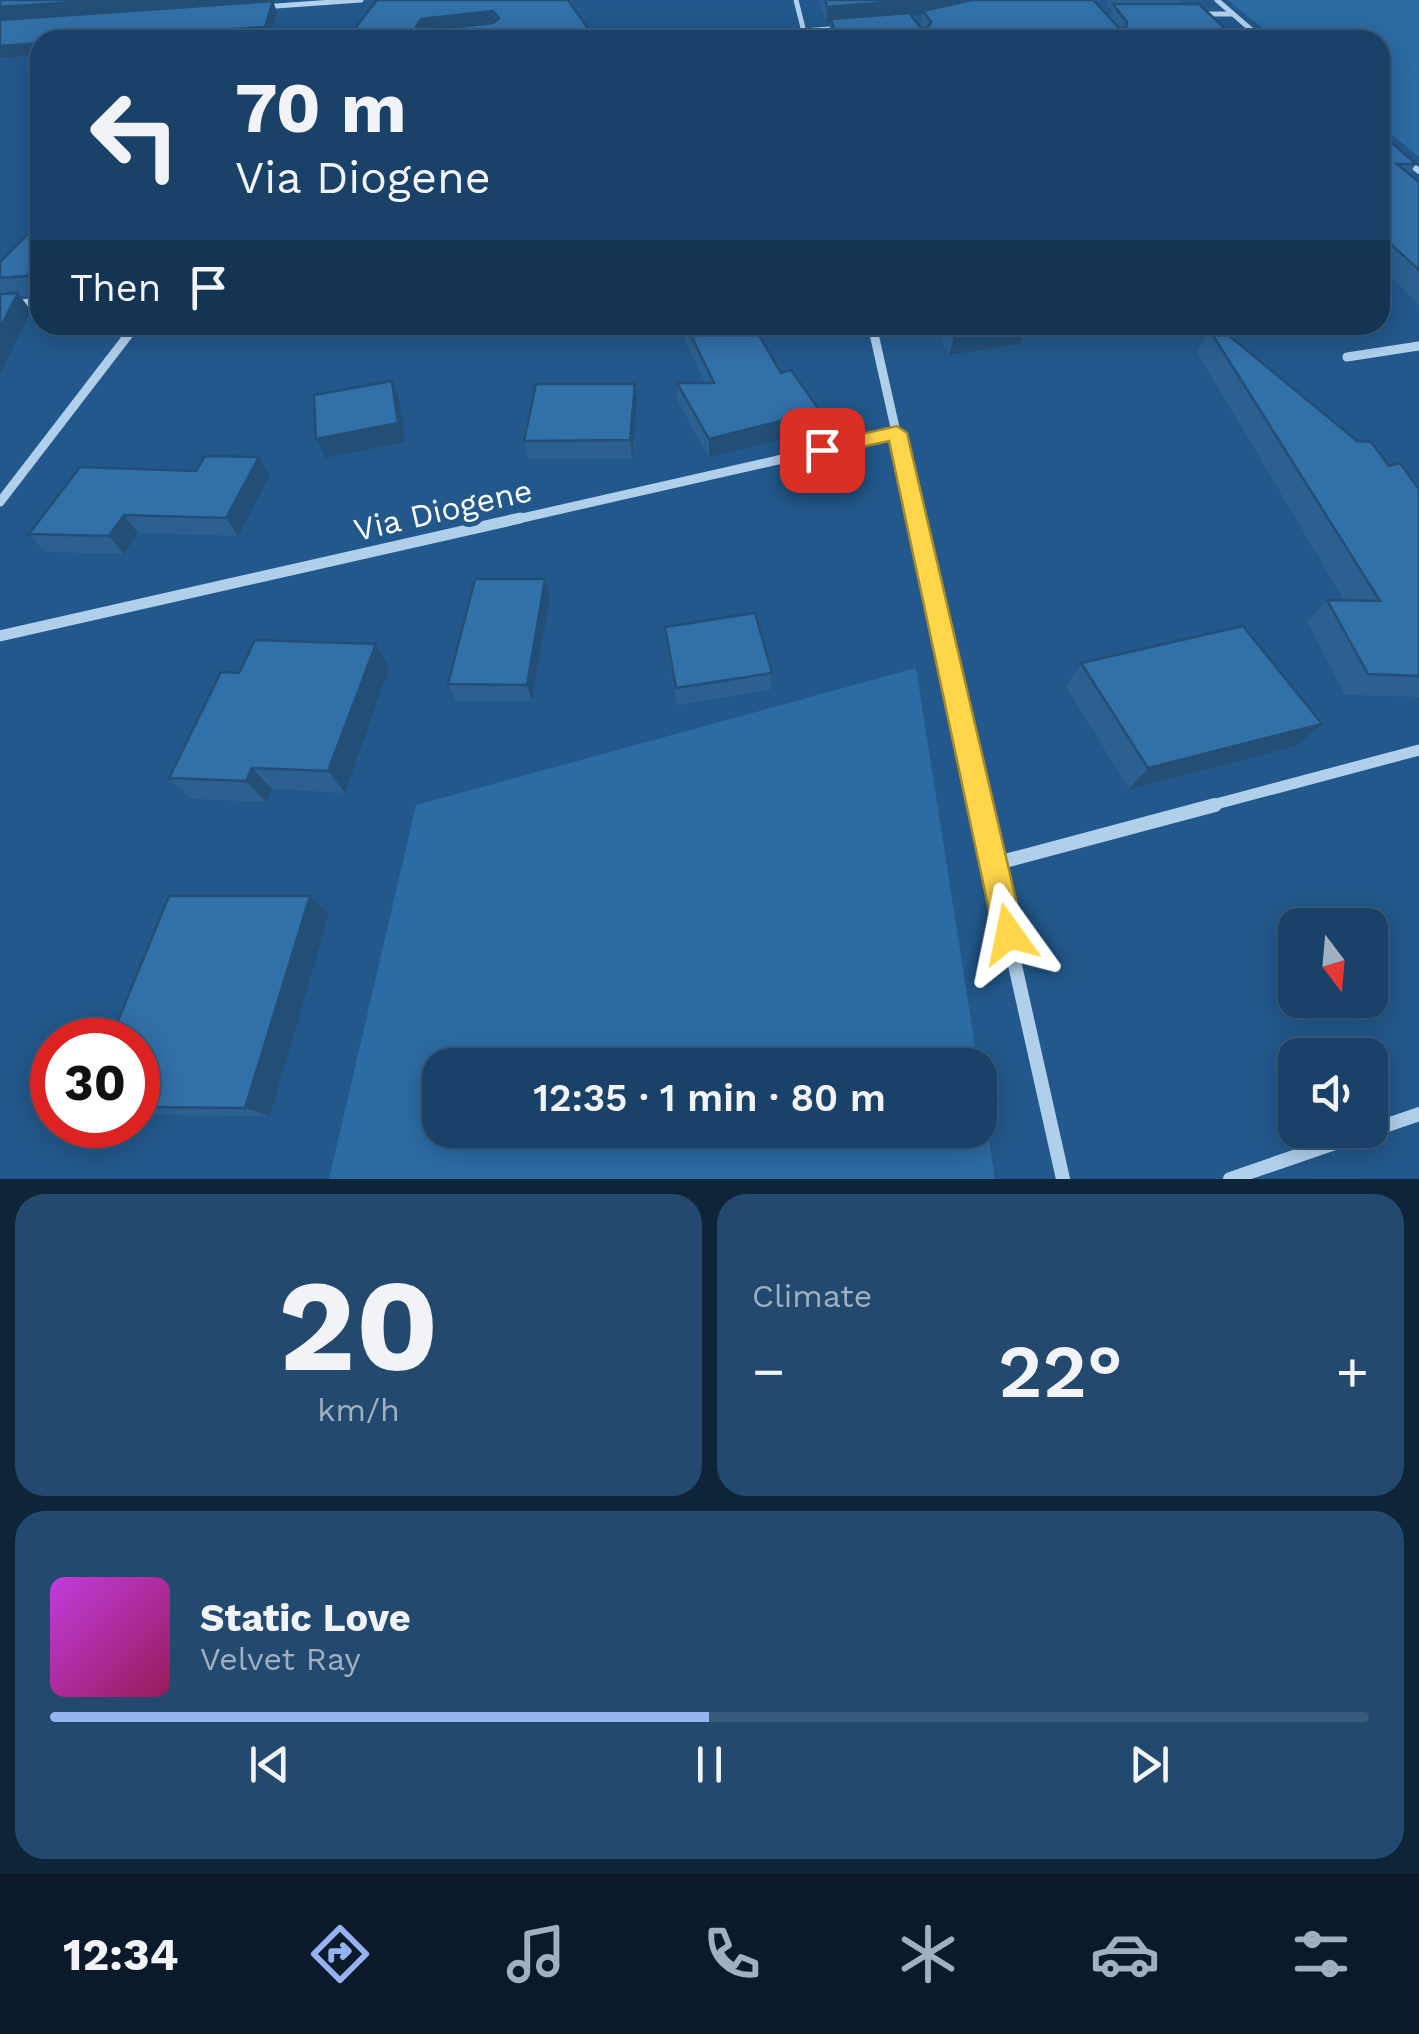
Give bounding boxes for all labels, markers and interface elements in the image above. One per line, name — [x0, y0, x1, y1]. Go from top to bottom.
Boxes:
text: 70 m — [235, 67, 407, 149]
icon: left — [70, 70, 200, 200]
text: Via Diogene — [235, 151, 491, 204]
icon: arrive — [181, 260, 236, 315]
text: Then — [70, 266, 161, 310]
pin — [780, 408, 865, 493]
icon: arrive — [795, 423, 850, 478]
street label: Via Diogene — [350, 471, 536, 549]
position arrow — [957, 882, 1061, 986]
north arrow — [1278, 908, 1388, 1018]
map controls — [1278, 908, 1388, 1148]
speed limit sign: 30 — [30, 1018, 160, 1148]
button: sound — [1278, 1038, 1388, 1148]
text: 12:35 · 1 min · 80 m — [533, 1076, 886, 1120]
text: 20 — [278, 1249, 439, 1402]
text: Climate — [752, 1277, 872, 1315]
text: 22° — [998, 1327, 1123, 1415]
text: − — [752, 1339, 785, 1403]
text: + — [1336, 1339, 1369, 1403]
text: km/h — [317, 1391, 400, 1429]
text: Static Love — [200, 1596, 411, 1640]
text: Velvet Ray — [200, 1640, 361, 1678]
icon: previous — [242, 1737, 297, 1792]
icon: pause — [682, 1737, 737, 1792]
icon: next — [1122, 1737, 1177, 1792]
icon: directions — [305, 1919, 375, 1989]
icon: music — [501, 1919, 571, 1989]
icon: phone — [697, 1919, 767, 1989]
icon: climate — [893, 1919, 963, 1989]
icon: car — [1090, 1919, 1160, 1989]
icon: filters — [1286, 1919, 1356, 1989]
text: 12:34 — [63, 1928, 179, 1981]

